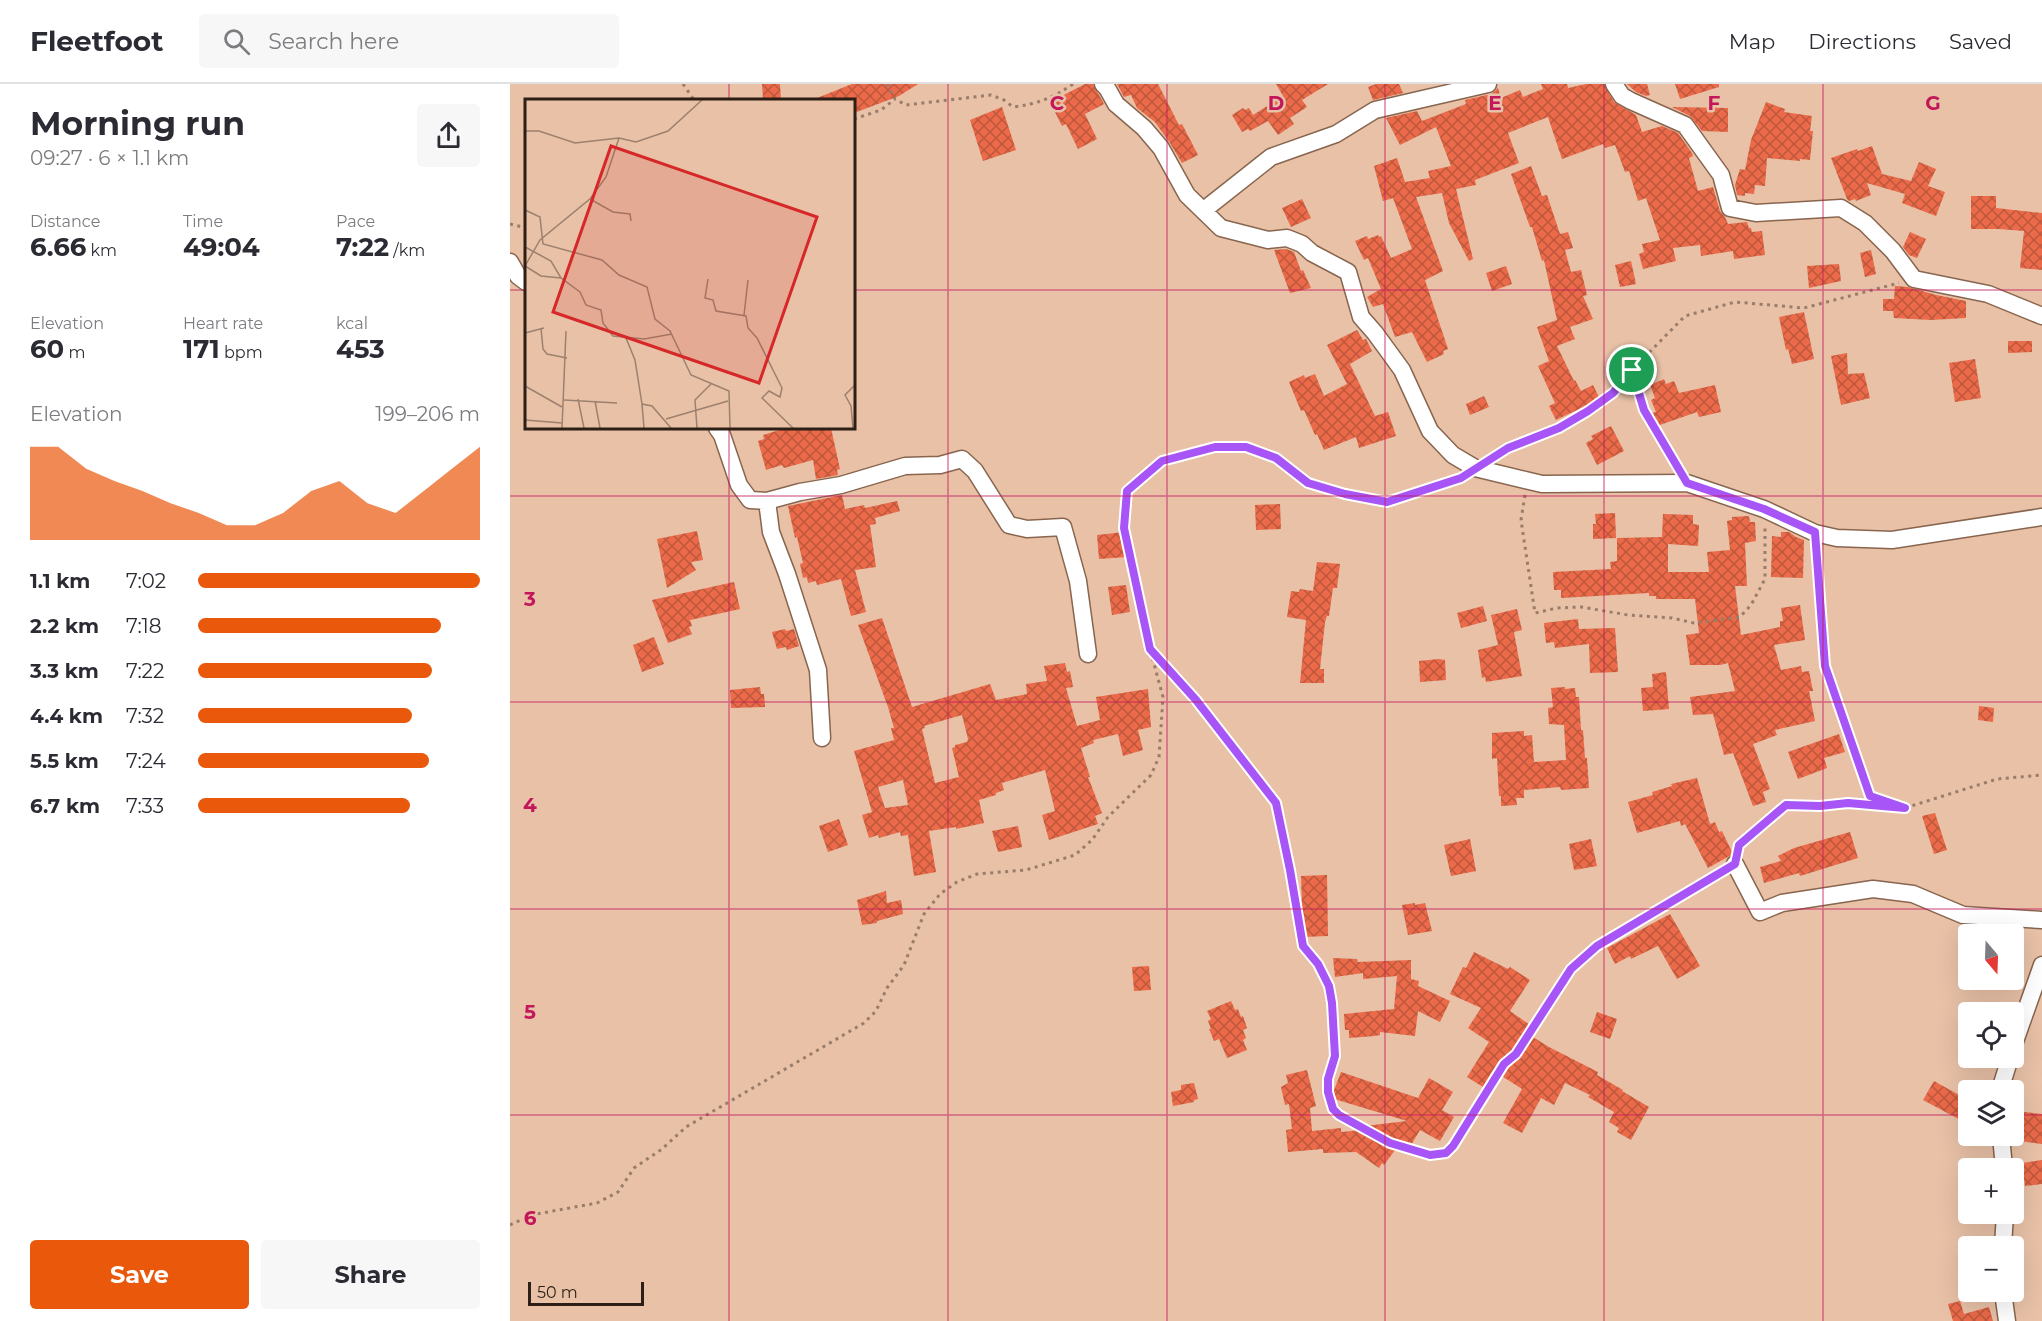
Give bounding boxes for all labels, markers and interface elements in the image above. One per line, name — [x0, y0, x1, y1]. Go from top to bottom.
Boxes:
search box — [199, 14, 619, 68]
text: Fleetfoot — [30, 24, 163, 58]
icon: search — [220, 25, 253, 58]
text: Search here — [268, 28, 399, 55]
text: Map — [1729, 29, 1775, 54]
text: Directions — [1808, 29, 1916, 54]
text: Saved — [1949, 29, 2012, 54]
text: C — [1050, 91, 1065, 115]
text: D — [1268, 91, 1284, 115]
text: E — [1488, 91, 1502, 115]
text: F — [1708, 91, 1721, 115]
text: G — [1925, 91, 1941, 115]
inset map — [525, 99, 855, 429]
text: Morning run — [30, 103, 245, 143]
button: share — [417, 104, 480, 167]
text: 09:27 · 6 × 1.1 km — [30, 146, 189, 170]
text: Distance — [30, 212, 100, 231]
text: Time — [183, 212, 223, 231]
text: Pace — [336, 212, 375, 231]
text: 6.66 — [30, 231, 86, 263]
text: 49:04 — [183, 231, 260, 263]
text: 7:22 — [336, 231, 389, 263]
text: km — [86, 241, 117, 260]
text: /km — [389, 241, 425, 260]
text: Elevation — [30, 314, 104, 333]
text: Heart rate — [183, 314, 263, 333]
text: kcal — [336, 314, 368, 333]
text: 60 — [30, 333, 64, 365]
text: 171 — [183, 333, 220, 365]
text: 453 — [336, 333, 385, 365]
text: m — [64, 343, 85, 362]
text: bpm — [220, 343, 263, 362]
pin — [1606, 344, 1657, 395]
icon: arrive — [1615, 353, 1648, 386]
text: Elevation — [30, 402, 122, 426]
text: 199–206 m — [375, 402, 480, 426]
text: 1.1 km — [30, 569, 90, 593]
text: 7:02 — [126, 569, 166, 593]
text: 3 — [523, 587, 536, 611]
text: 2.2 km — [30, 614, 99, 638]
text: 7:18 — [126, 614, 162, 638]
text: 3.3 km — [30, 659, 99, 683]
text: 7:22 — [126, 659, 164, 683]
text: 4.4 km — [30, 704, 103, 728]
text: 7:32 — [126, 704, 164, 728]
text: 5.5 km — [30, 749, 99, 773]
text: 7:24 — [126, 749, 166, 773]
text: 4 — [523, 793, 537, 817]
text: 6.7 km — [30, 794, 100, 818]
text: 7:33 — [126, 794, 164, 818]
north arrow — [1958, 924, 2024, 990]
map controls — [1958, 924, 2024, 1302]
text: 5 — [524, 1000, 536, 1024]
button: locate — [1958, 1002, 2024, 1068]
button: layers — [1958, 1080, 2024, 1146]
button: + — [1958, 1158, 2024, 1224]
text: 6 — [524, 1206, 537, 1230]
button: − — [1958, 1236, 2024, 1302]
button: Save — [30, 1240, 249, 1309]
button: Share — [261, 1240, 480, 1309]
scale bar — [528, 1279, 644, 1306]
text: 50 m — [537, 1283, 578, 1302]

